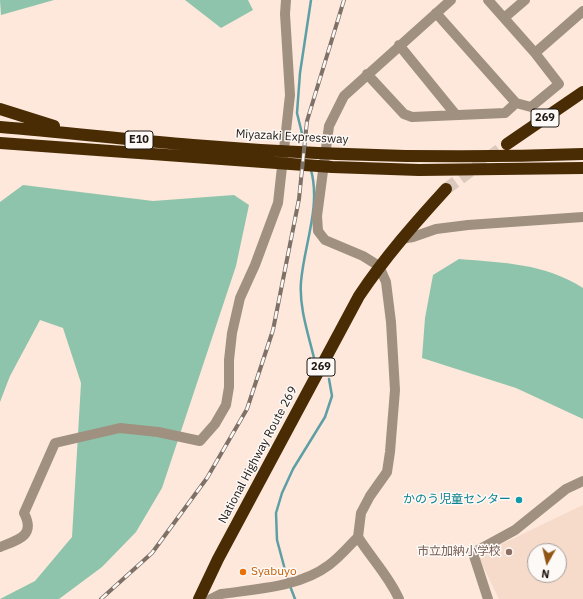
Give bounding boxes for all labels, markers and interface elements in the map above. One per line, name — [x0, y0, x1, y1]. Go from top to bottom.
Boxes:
road number: 269 — [531, 109, 559, 127]
street label: Miyazaki Expressway — [235, 127, 349, 147]
road number: E10 — [125, 131, 153, 149]
road number: 269 — [307, 358, 335, 376]
street label: National Highway Route 269 — [216, 384, 300, 526]
place label: かのう児童センター — [403, 493, 511, 507]
marker: かのう児童センター — [514, 495, 524, 505]
north arrow — [527, 543, 567, 583]
place label: 市立加納小学校 — [417, 545, 501, 559]
marker: 市立加納小学校 — [504, 547, 514, 557]
place label: Syabuyo — [251, 565, 297, 579]
text: N — [541, 566, 550, 581]
marker: Syabuyo — [238, 567, 248, 577]

